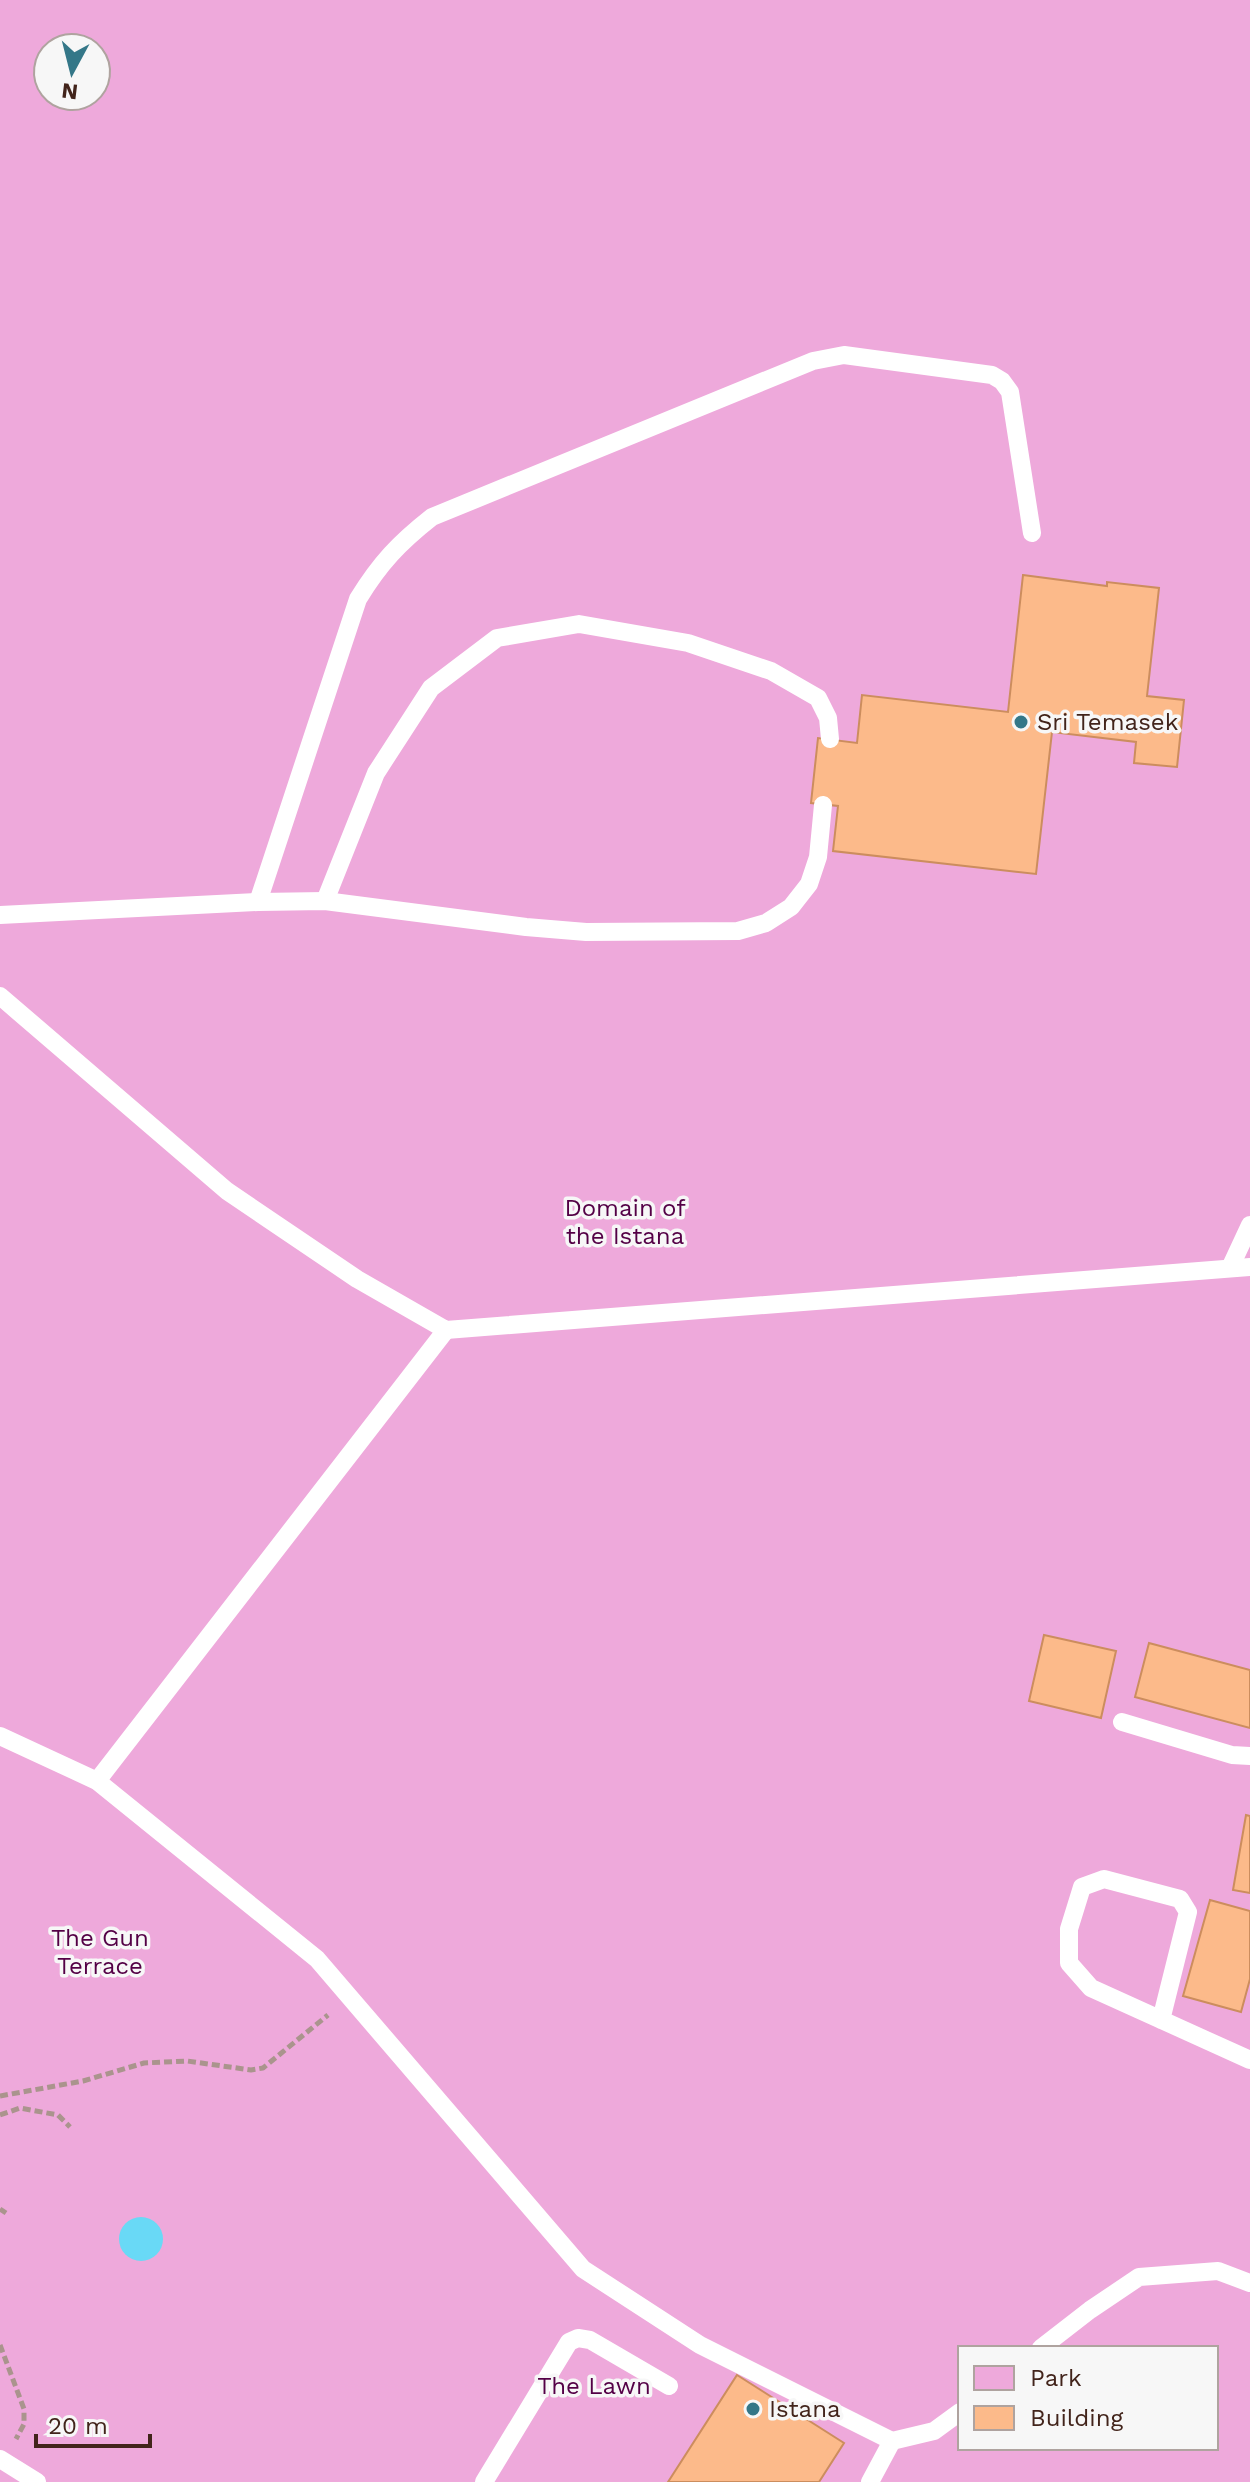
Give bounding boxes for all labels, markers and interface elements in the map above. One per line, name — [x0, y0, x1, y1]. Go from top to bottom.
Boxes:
north arrow — [32, 32, 112, 112]
text: N — [60, 78, 79, 105]
place label: Sri Temasek — [1037, 708, 1179, 736]
marker: Sri Temasek — [1012, 713, 1030, 731]
park label: Domain of the Istana — [564, 1194, 686, 1250]
park label: The Gun Terrace — [51, 1924, 149, 1980]
legend — [958, 2346, 1218, 2450]
text: Park — [1030, 2364, 1082, 2392]
park label: The Lawn — [537, 2372, 651, 2400]
place label: Istana — [769, 2395, 841, 2423]
scale bar — [36, 2398, 150, 2448]
marker: Istana — [744, 2400, 762, 2418]
text: Building — [1030, 2404, 1123, 2432]
text: 20 m — [48, 2412, 108, 2440]

